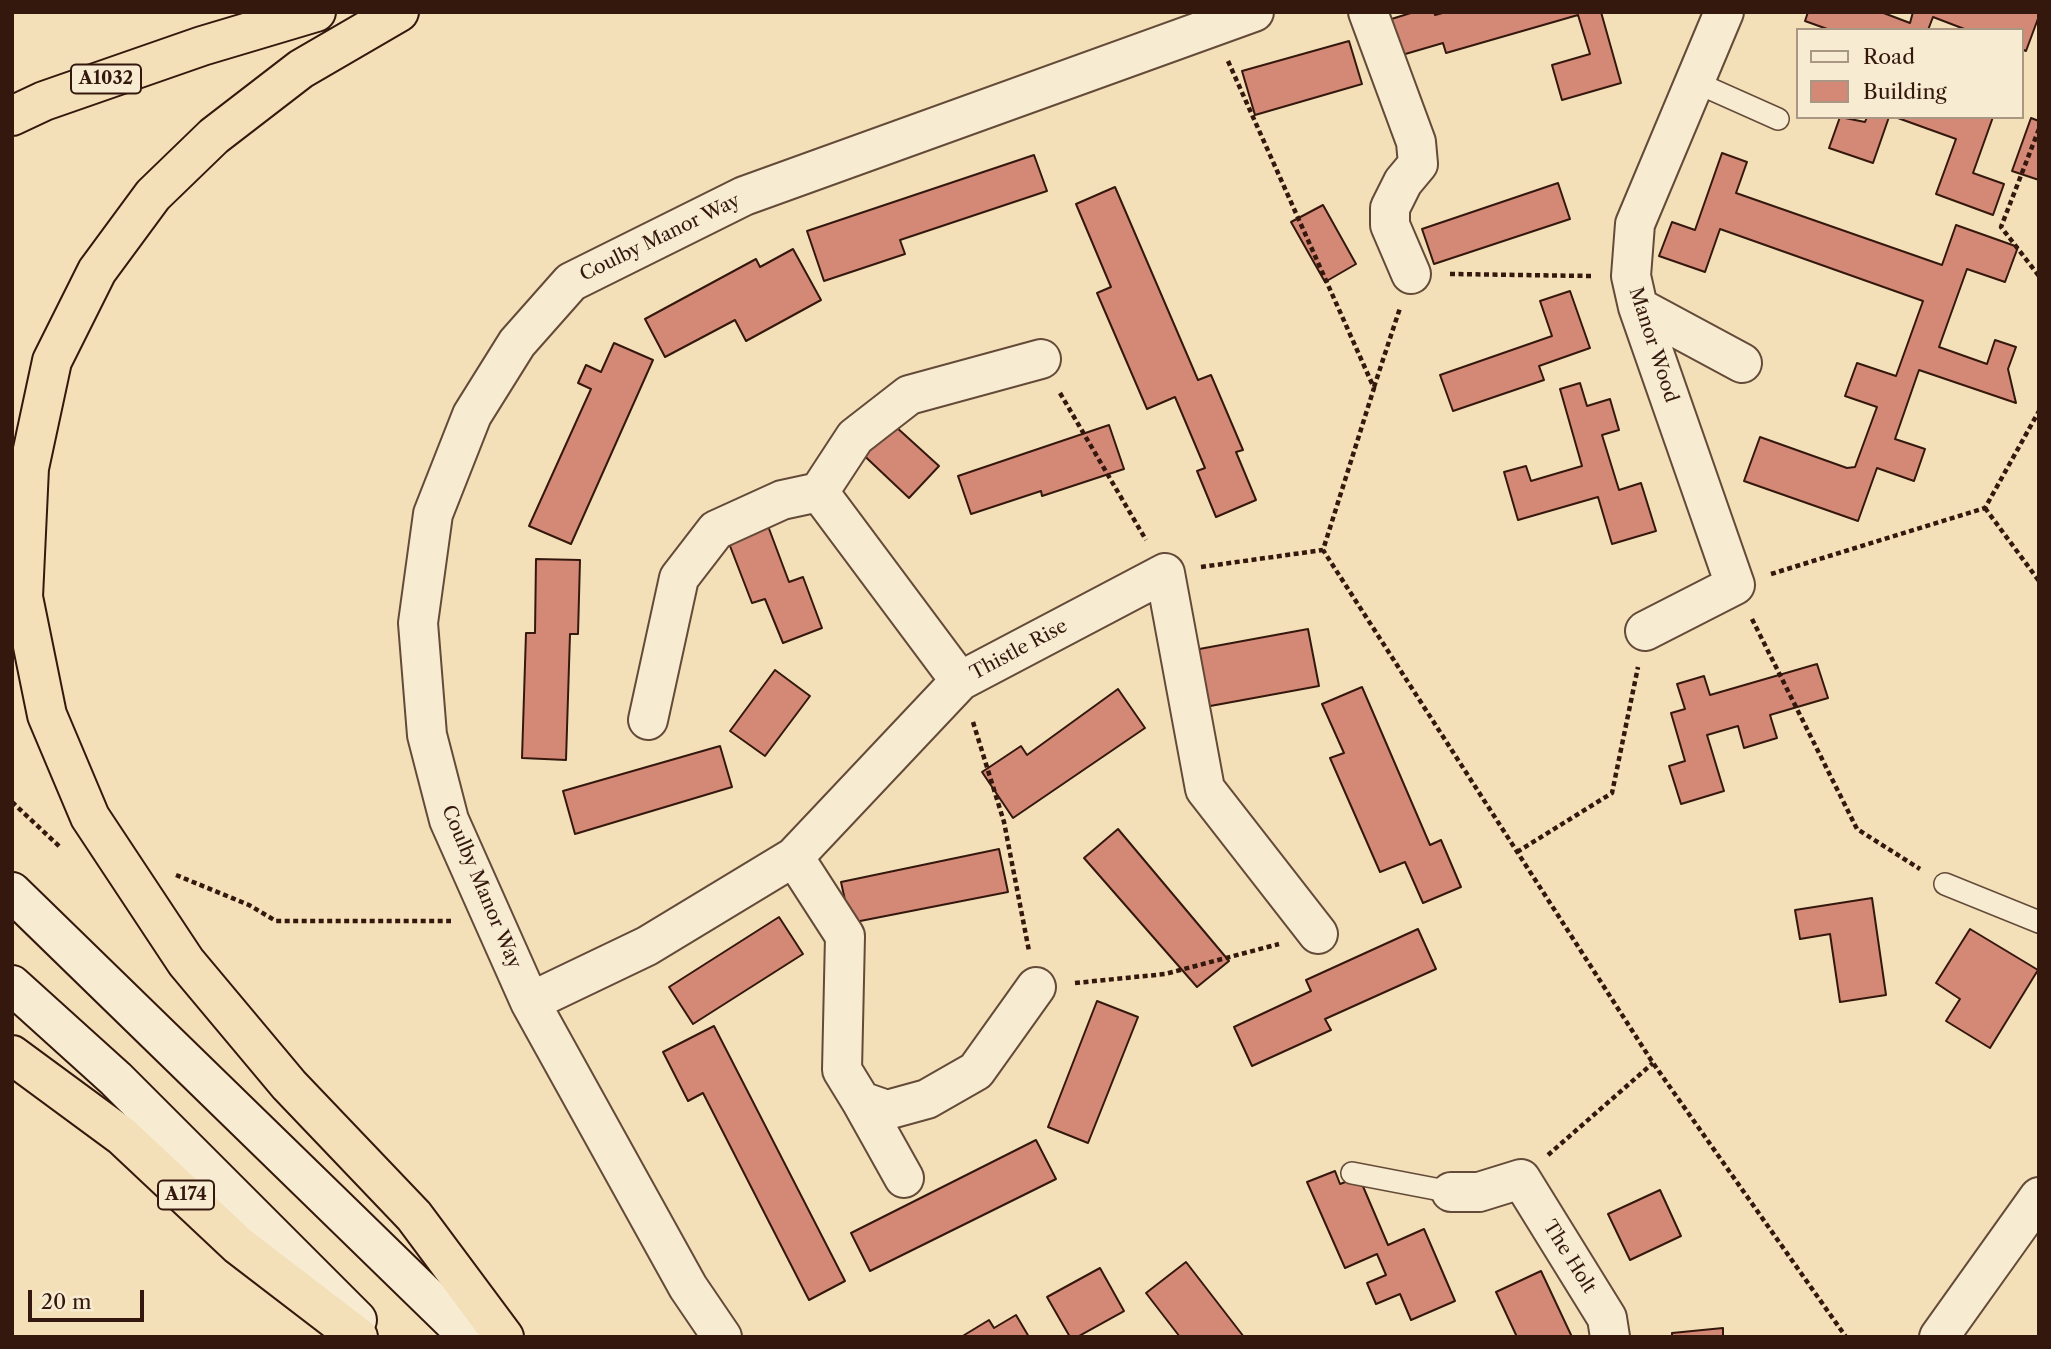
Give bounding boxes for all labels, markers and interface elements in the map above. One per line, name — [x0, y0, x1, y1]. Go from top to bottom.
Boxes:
legend — [1796, 28, 2023, 119]
text: Road — [1863, 44, 1915, 69]
road number: A1032 — [71, 64, 141, 94]
text: Building — [1863, 79, 1947, 104]
street label: Coulby Manor Way — [576, 189, 744, 287]
street label: Manor Wood — [1624, 285, 1682, 405]
street label: Thistle Rise — [967, 615, 1071, 685]
street label: Coulby Manor Way — [436, 802, 526, 972]
road number: A174 — [158, 1180, 214, 1210]
street label: The Holt — [1538, 1216, 1600, 1298]
scale bar — [32, 1276, 147, 1320]
text: 20 m — [41, 1289, 92, 1314]

